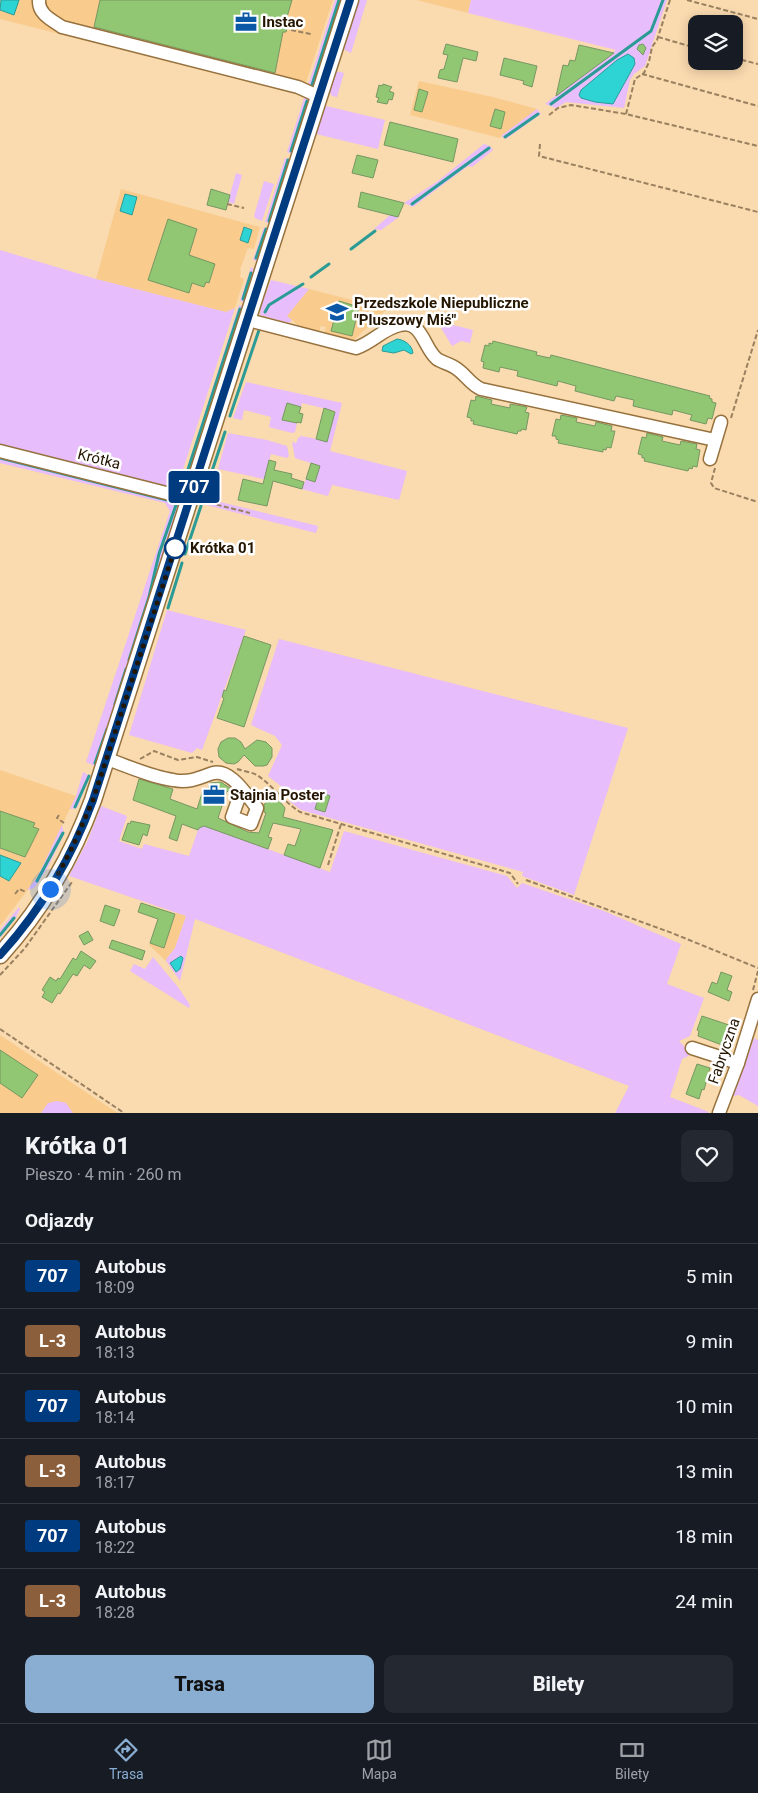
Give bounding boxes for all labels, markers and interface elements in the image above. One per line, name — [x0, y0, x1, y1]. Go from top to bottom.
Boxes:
office icon: Instac — [233, 9, 259, 35]
place label: Instac — [262, 13, 304, 31]
map controls — [688, 15, 743, 70]
button: layers — [688, 15, 743, 70]
place label: Przedszkole Niepubliczne "Pluszowy Miś" — [354, 294, 529, 329]
school or university icon: Przedszkole Niepubliczne "Pluszowy Miś" — [324, 299, 350, 325]
street label: Krótka — [76, 445, 122, 473]
line badge: 707 — [165, 471, 223, 503]
text: 707 — [179, 476, 209, 497]
marker: Krótka 01 — [164, 537, 186, 559]
place label: Krótka 01 — [190, 539, 255, 557]
office icon: Stajnia Poster — [201, 782, 227, 808]
place label: Stajnia Poster — [230, 786, 325, 804]
your location — [38, 877, 63, 902]
street label: Fabryczna — [704, 1016, 744, 1086]
button: heart — [681, 1130, 733, 1182]
text: Krótka 01 — [25, 1132, 130, 1160]
text: Pieszo · 4 min · 260 m — [25, 1165, 182, 1184]
text: Odjazdy — [25, 1209, 94, 1232]
text: Autobus — [95, 1255, 166, 1278]
text: 707 — [37, 1265, 68, 1286]
text: 5 min — [686, 1265, 733, 1288]
text: 18:09 — [95, 1278, 135, 1297]
text: Autobus — [95, 1320, 166, 1343]
text: L-3 — [39, 1330, 66, 1351]
text: 9 min — [686, 1330, 733, 1353]
text: 18:13 — [95, 1343, 135, 1362]
text: Autobus — [95, 1385, 166, 1408]
text: 707 — [37, 1395, 68, 1416]
text: 10 min — [675, 1395, 733, 1418]
text: 18:14 — [95, 1408, 135, 1427]
text: Autobus — [95, 1450, 166, 1473]
text: L-3 — [39, 1460, 66, 1481]
text: 13 min — [675, 1460, 733, 1483]
text: 18:17 — [95, 1473, 135, 1492]
text: Autobus — [95, 1515, 166, 1538]
text: 707 — [37, 1525, 68, 1546]
text: 18 min — [675, 1525, 733, 1548]
text: 18:22 — [95, 1538, 135, 1557]
text: Autobus — [95, 1580, 166, 1603]
text: L-3 — [39, 1590, 66, 1611]
text: 24 min — [675, 1590, 733, 1613]
text: 18:28 — [95, 1603, 135, 1622]
button: Trasa — [25, 1655, 374, 1713]
button: Bilety — [384, 1655, 733, 1713]
tab: Trasa — [109, 1736, 144, 1782]
tab: Mapa — [362, 1736, 397, 1782]
tab: Bilety — [615, 1736, 649, 1782]

